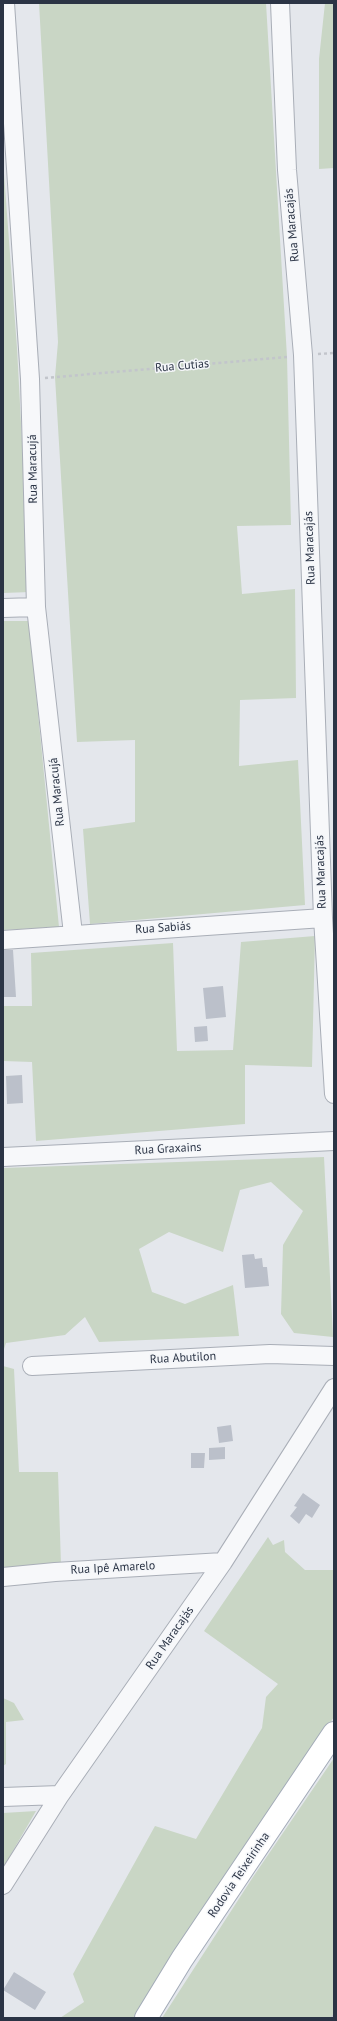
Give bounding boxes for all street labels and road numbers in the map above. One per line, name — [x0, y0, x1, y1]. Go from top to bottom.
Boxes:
street label: Rua Maracajás — [282, 188, 302, 262]
street label: Rua Cutias — [154, 356, 210, 376]
street label: Rua Maracujá — [25, 434, 41, 504]
street label: Rua Maracajás — [302, 511, 318, 585]
street label: Rua Maracujá — [46, 757, 68, 827]
street label: Rua Maracajás — [313, 835, 329, 909]
street label: Rua Sabiás — [135, 919, 191, 937]
street label: Rua Graxains — [134, 1140, 202, 1158]
street label: Rua Abutilon — [149, 1349, 217, 1367]
street label: Rua Ipê Amarelo — [70, 1559, 156, 1577]
street label: Rua Maracajás — [143, 1604, 197, 1672]
street label: Rodovia Teixeirinha — [205, 1830, 273, 1920]

